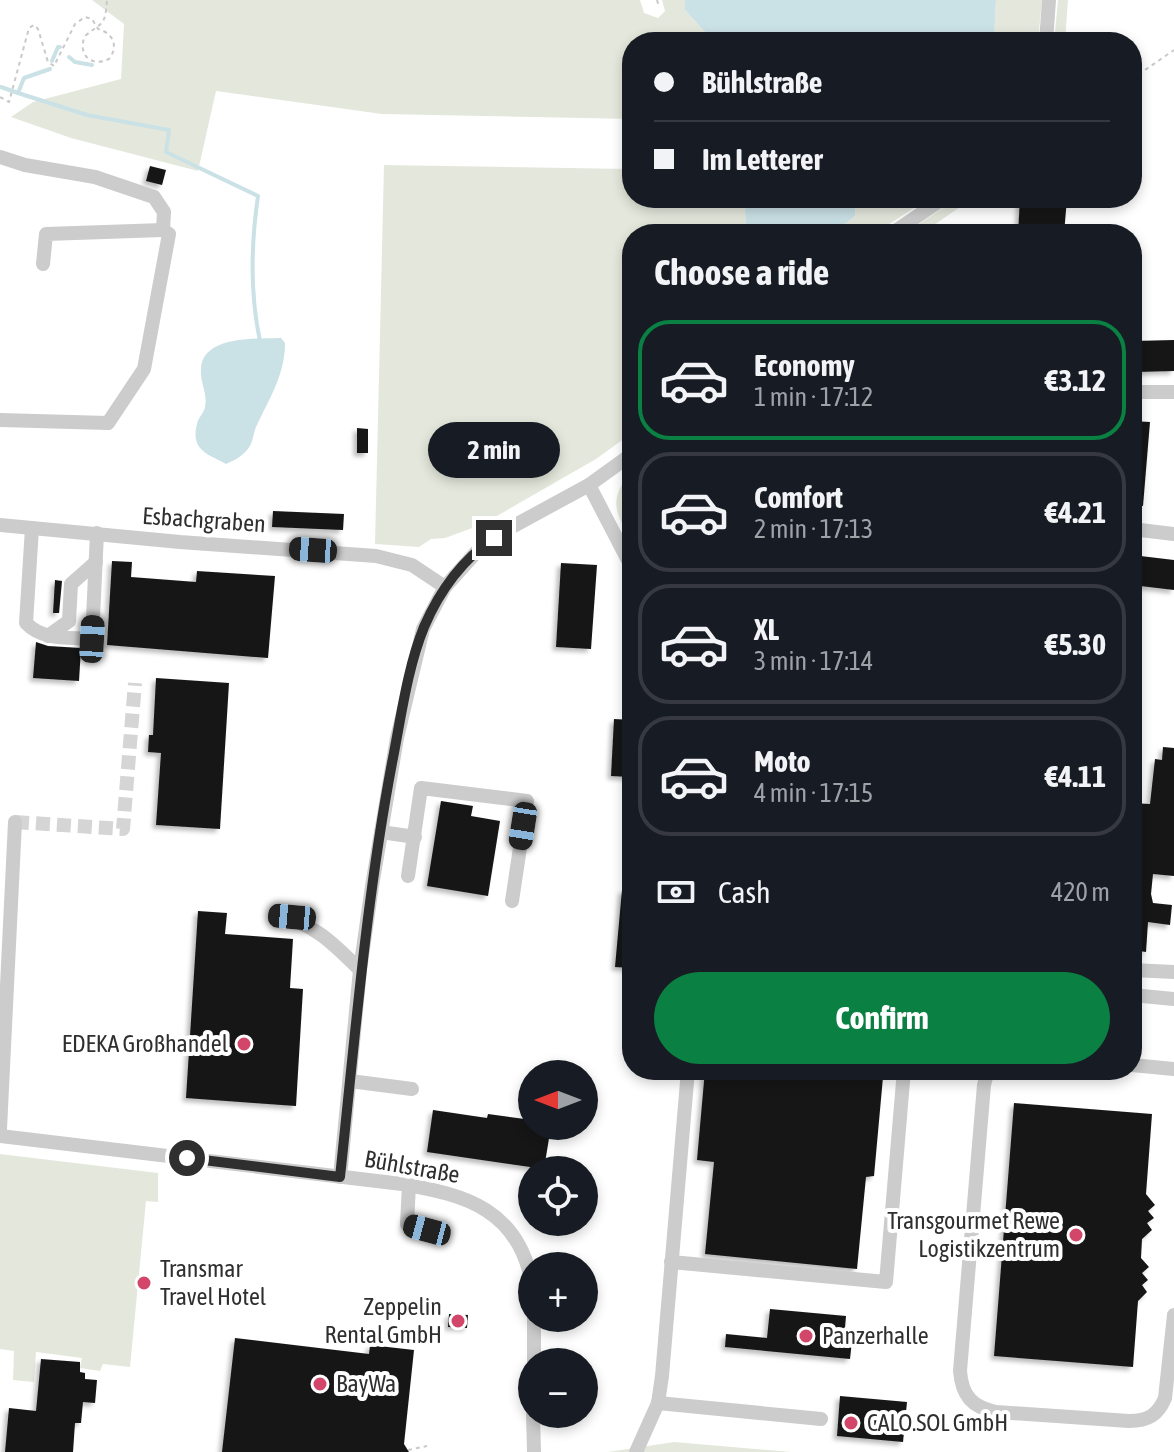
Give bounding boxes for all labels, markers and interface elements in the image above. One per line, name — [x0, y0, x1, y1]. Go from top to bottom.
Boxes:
text: Bühlstraße — [702, 65, 822, 99]
text: Im Letterer — [702, 142, 823, 176]
text: Choose a ride — [654, 251, 829, 293]
icon: car — [658, 344, 730, 416]
text: Economy — [754, 348, 855, 382]
text: €3.12 — [1045, 363, 1106, 397]
text: 1 min · 17:12 — [754, 382, 873, 412]
callout: 2 min — [428, 422, 560, 478]
text: 2 min — [467, 435, 521, 465]
icon: car — [658, 476, 730, 548]
text: Comfort — [754, 480, 843, 514]
text: €4.21 — [1045, 495, 1106, 529]
street label: Esbachgraben — [141, 502, 267, 537]
text: 2 min · 17:13 — [754, 514, 873, 544]
route end — [476, 520, 512, 556]
car — [288, 536, 338, 564]
icon: car — [658, 608, 730, 680]
text: XL — [754, 612, 779, 646]
car — [79, 614, 105, 664]
text: €5.30 — [1045, 627, 1106, 661]
text: 3 min · 17:14 — [754, 646, 873, 676]
icon: car — [658, 740, 730, 812]
text: Moto — [754, 744, 811, 778]
text: €4.11 — [1045, 759, 1106, 793]
text: 4 min · 17:15 — [754, 778, 873, 808]
car — [507, 800, 539, 852]
icon: cash — [654, 870, 698, 914]
text: Cash — [718, 875, 771, 909]
text: 420 m — [1051, 877, 1110, 907]
car — [267, 903, 317, 931]
button: Confirm — [654, 972, 1110, 1064]
place label: EDEKA Großhandel — [62, 1030, 229, 1057]
marker: EDEKA Großhandel — [235, 1035, 253, 1053]
north arrow — [518, 1060, 598, 1140]
map controls — [518, 1060, 598, 1428]
route start — [169, 1140, 205, 1176]
street label: Bühlstraße — [362, 1145, 462, 1188]
button: locate — [518, 1156, 598, 1236]
place label: Transgourmet Rewe Logistikzentrum — [887, 1207, 1060, 1262]
car — [401, 1212, 453, 1248]
marker: Transgourmet Rewe Logistikzentrum — [1067, 1226, 1085, 1244]
button: + — [518, 1252, 598, 1332]
place label: Transmar Travel Hotel — [160, 1255, 267, 1310]
marker: Transmar Travel Hotel — [135, 1274, 153, 1292]
place label: Zeppelin Rental GmbH — [324, 1293, 442, 1348]
marker: Zeppelin Rental GmbH — [449, 1312, 467, 1330]
place label: Panzerhalle — [822, 1322, 929, 1349]
marker: Panzerhalle — [797, 1327, 815, 1345]
button: − — [518, 1348, 598, 1428]
place label: BayWa — [336, 1370, 396, 1397]
marker: BayWa — [311, 1375, 329, 1393]
place label: CALO.SOL GmbH — [867, 1409, 1008, 1436]
marker: CALO.SOL GmbH — [842, 1414, 860, 1432]

